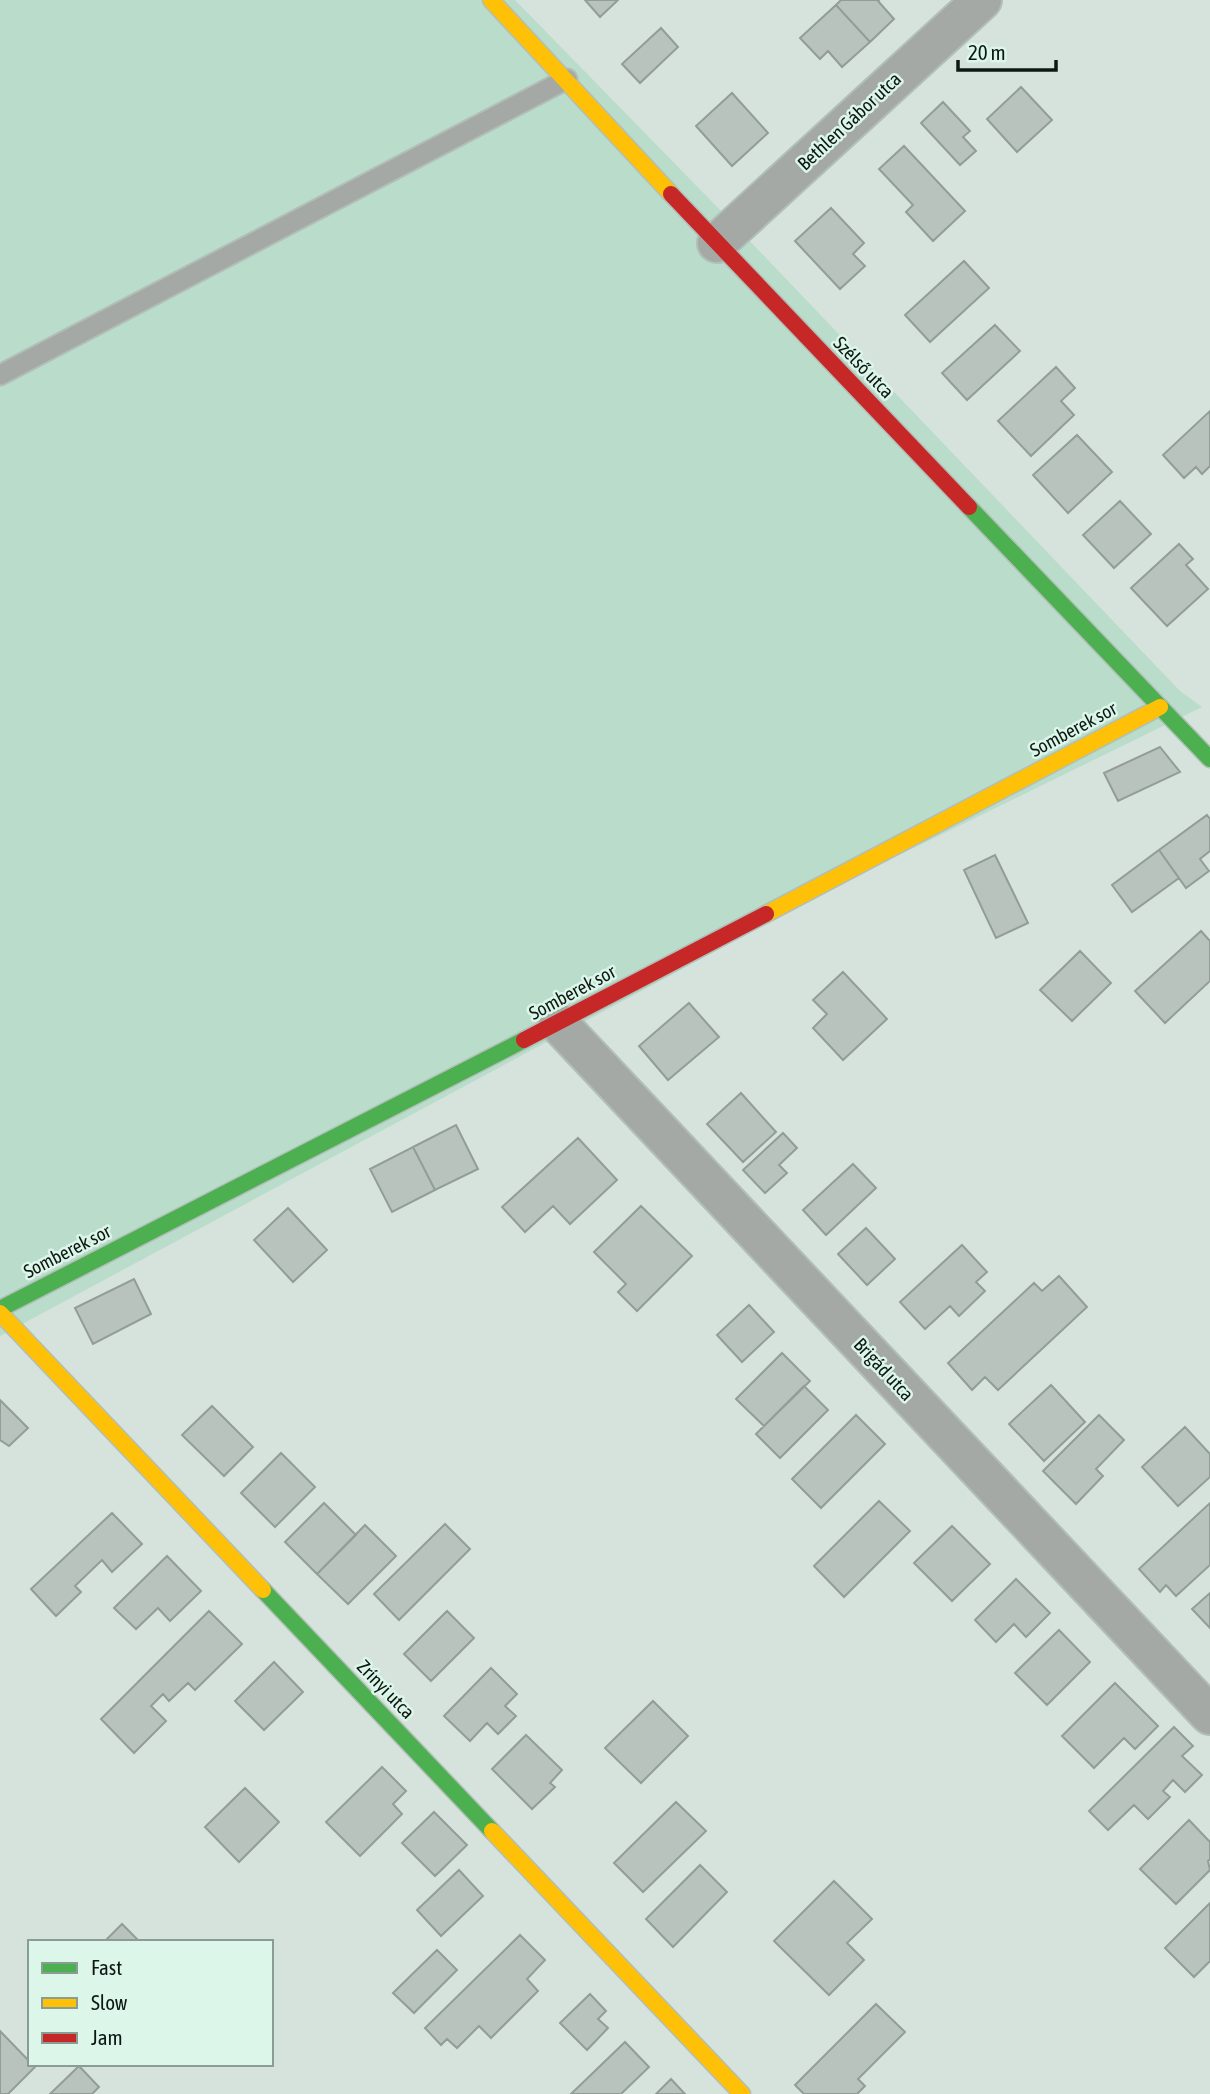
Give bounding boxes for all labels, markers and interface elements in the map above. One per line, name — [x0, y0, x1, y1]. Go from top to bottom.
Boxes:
scale bar — [958, 28, 1056, 72]
text: 20 m — [968, 40, 1006, 64]
street label: Bethlen Gábor utca — [793, 68, 905, 174]
street label: Szélső utca — [829, 332, 899, 402]
street label: Somberek sor — [1026, 697, 1120, 761]
street label: Somberek sor — [525, 960, 619, 1024]
street label: Somberek sor — [20, 1220, 115, 1282]
street label: Brigád utca — [850, 1333, 918, 1405]
street label: Zrínyi utca — [353, 1655, 419, 1723]
legend — [28, 1940, 273, 2066]
text: Fast — [91, 1955, 122, 1979]
text: Slow — [91, 1990, 128, 2014]
text: Jam — [91, 2025, 123, 2049]

